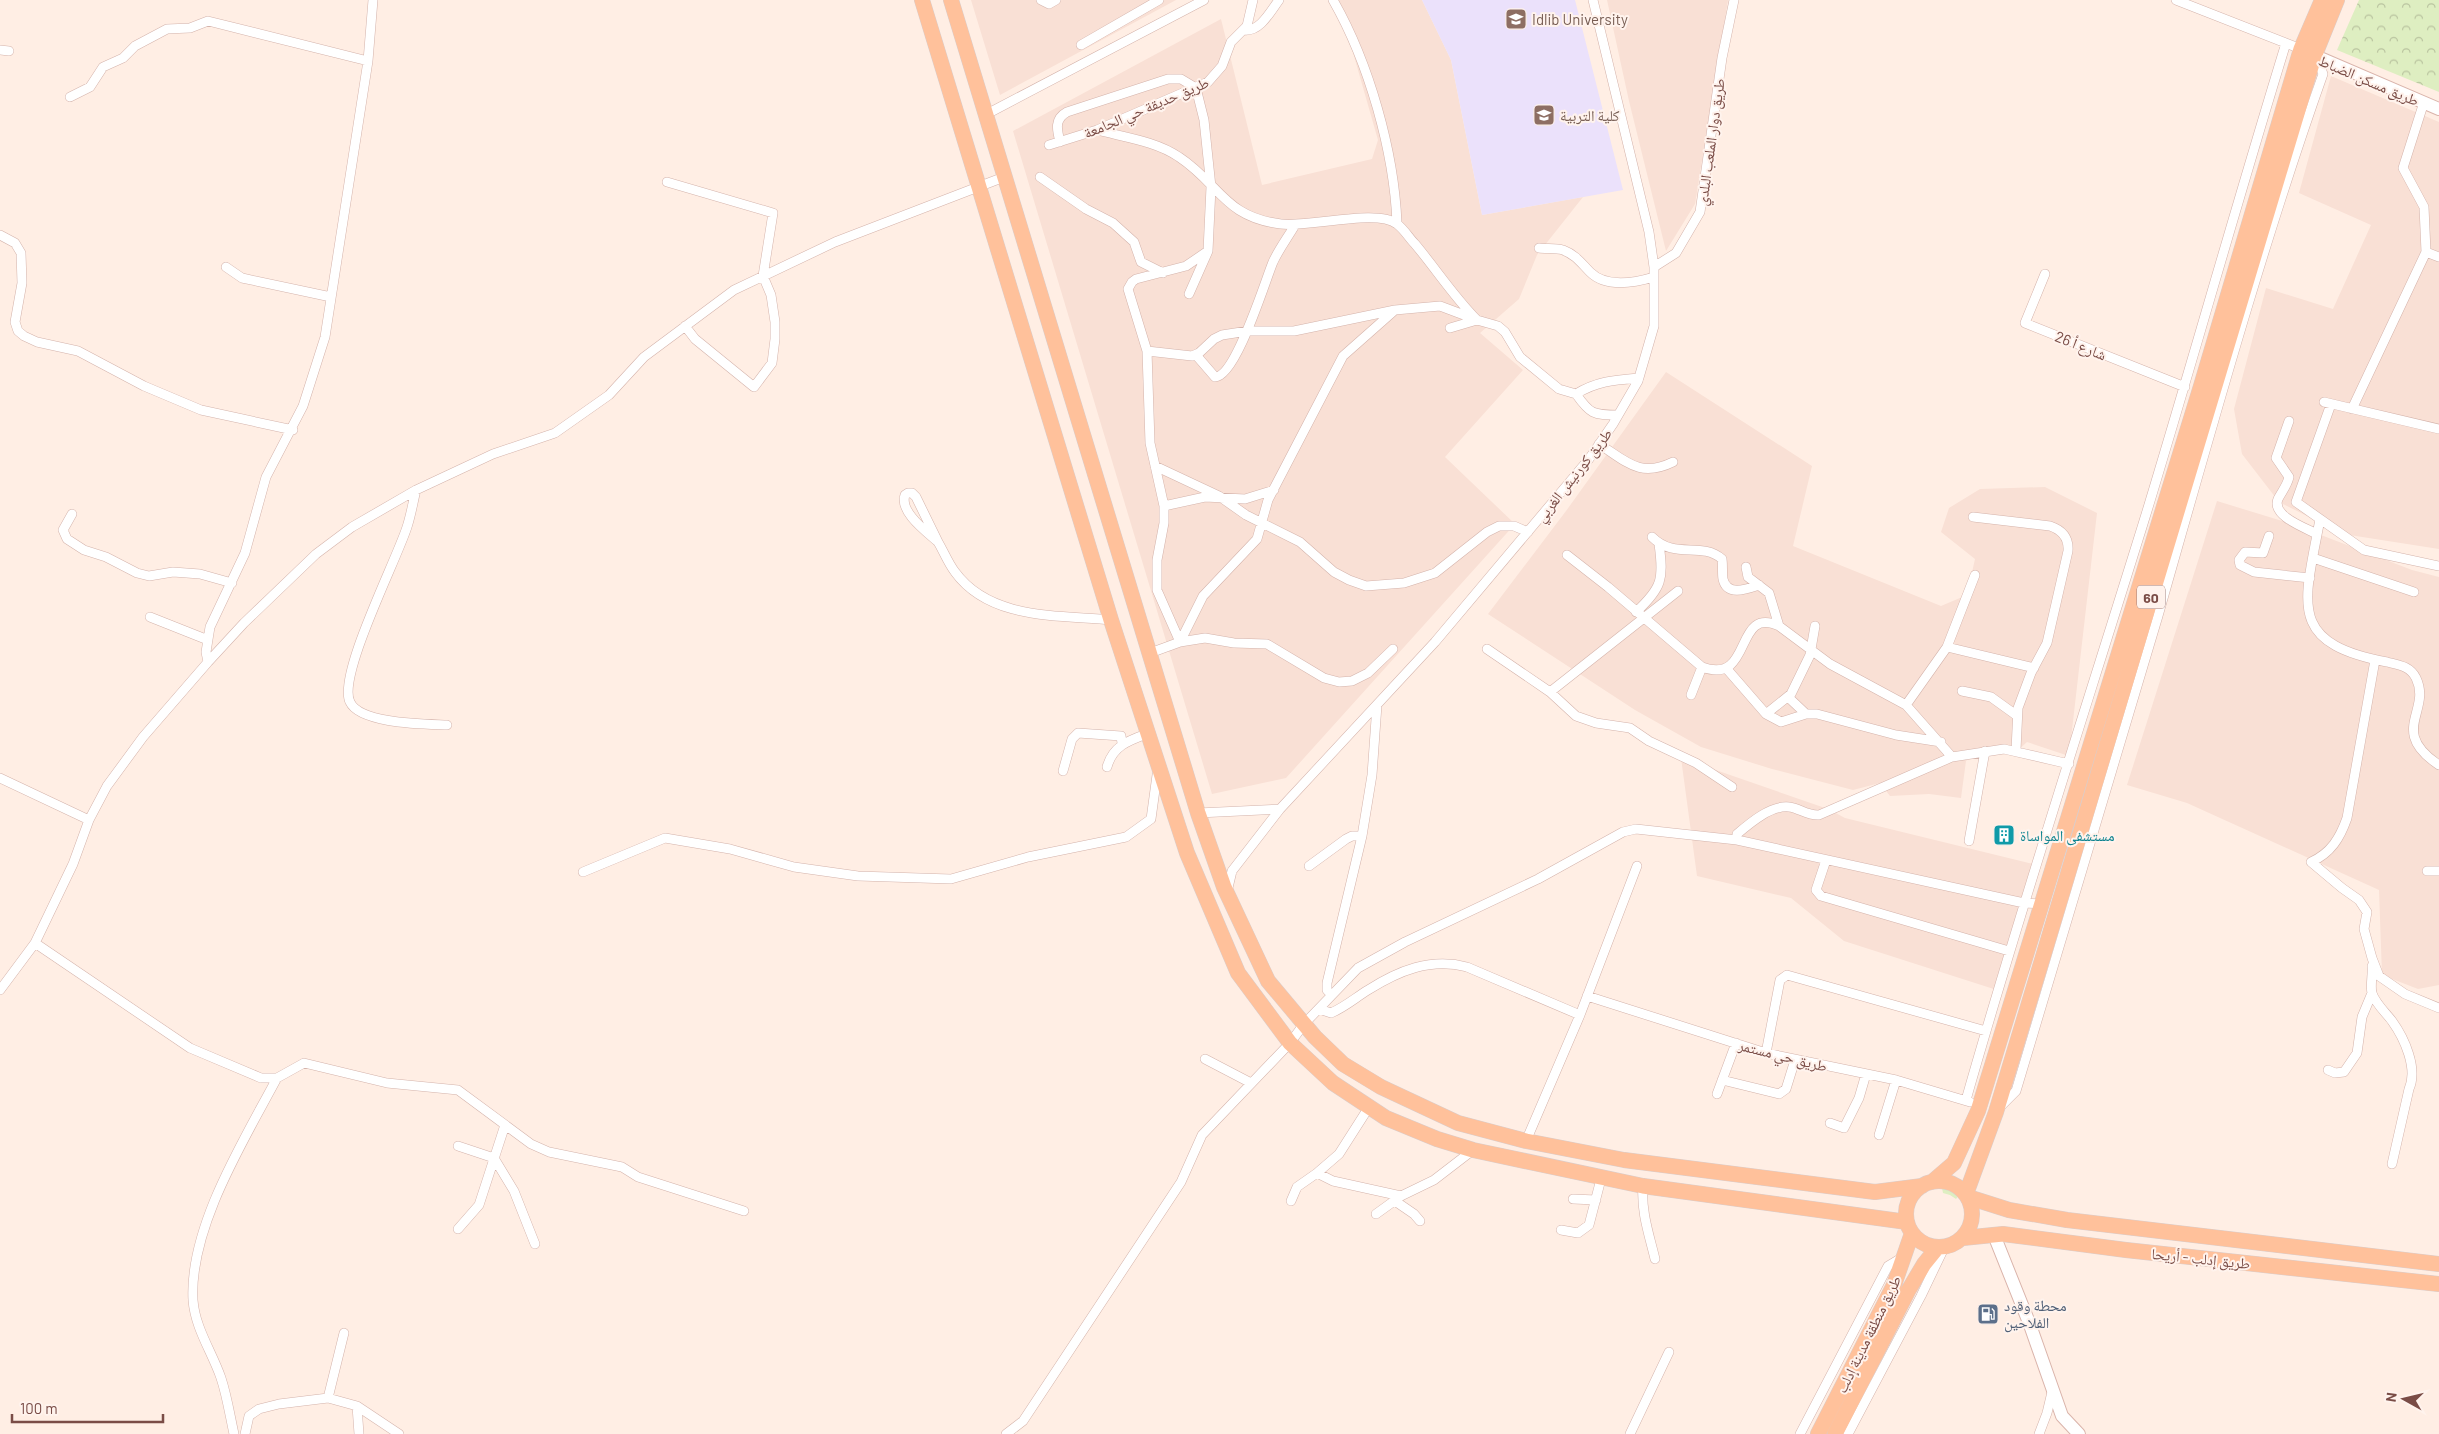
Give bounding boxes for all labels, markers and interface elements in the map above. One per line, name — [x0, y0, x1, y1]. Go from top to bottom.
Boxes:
school or university icon: Idlib University — [1504, 7, 1528, 31]
place label: Idlib University — [1532, 10, 1628, 28]
street label: طريق مسكن الضباط — [2315, 51, 2422, 111]
street label: طريق حديقة حي الجامعة — [1081, 72, 1213, 145]
street label: طريق دوار الملعب البلدي — [1692, 77, 1732, 207]
school or university icon: كلية التربية — [1532, 103, 1556, 127]
place label: كلية التربية — [1560, 106, 1620, 125]
street label: شارع أ 26 — [2052, 327, 2109, 365]
street label: طريق كورنيش الغربي — [1531, 424, 1618, 528]
road number: 60 — [2137, 586, 2165, 608]
building icon: مستشفى المواساة — [1992, 823, 2016, 847]
place label: مستشفى المواساة — [2020, 826, 2115, 846]
street label: طريق حي مستمر — [1735, 1035, 1829, 1078]
street label: طريق إدلب - أريحا — [2151, 1244, 2251, 1274]
street label: طريق منطقة مدينة إدلب — [1832, 1272, 1906, 1397]
place label: محطة وقود الفلاحين — [2004, 1296, 2067, 1333]
fuel station icon: محطة وقود الفلاحين — [1976, 1302, 2000, 1326]
north arrow — [2379, 1374, 2429, 1424]
text: N — [2382, 1391, 2400, 1403]
scale bar — [12, 1392, 164, 1424]
text: 100 m — [20, 1399, 58, 1417]

